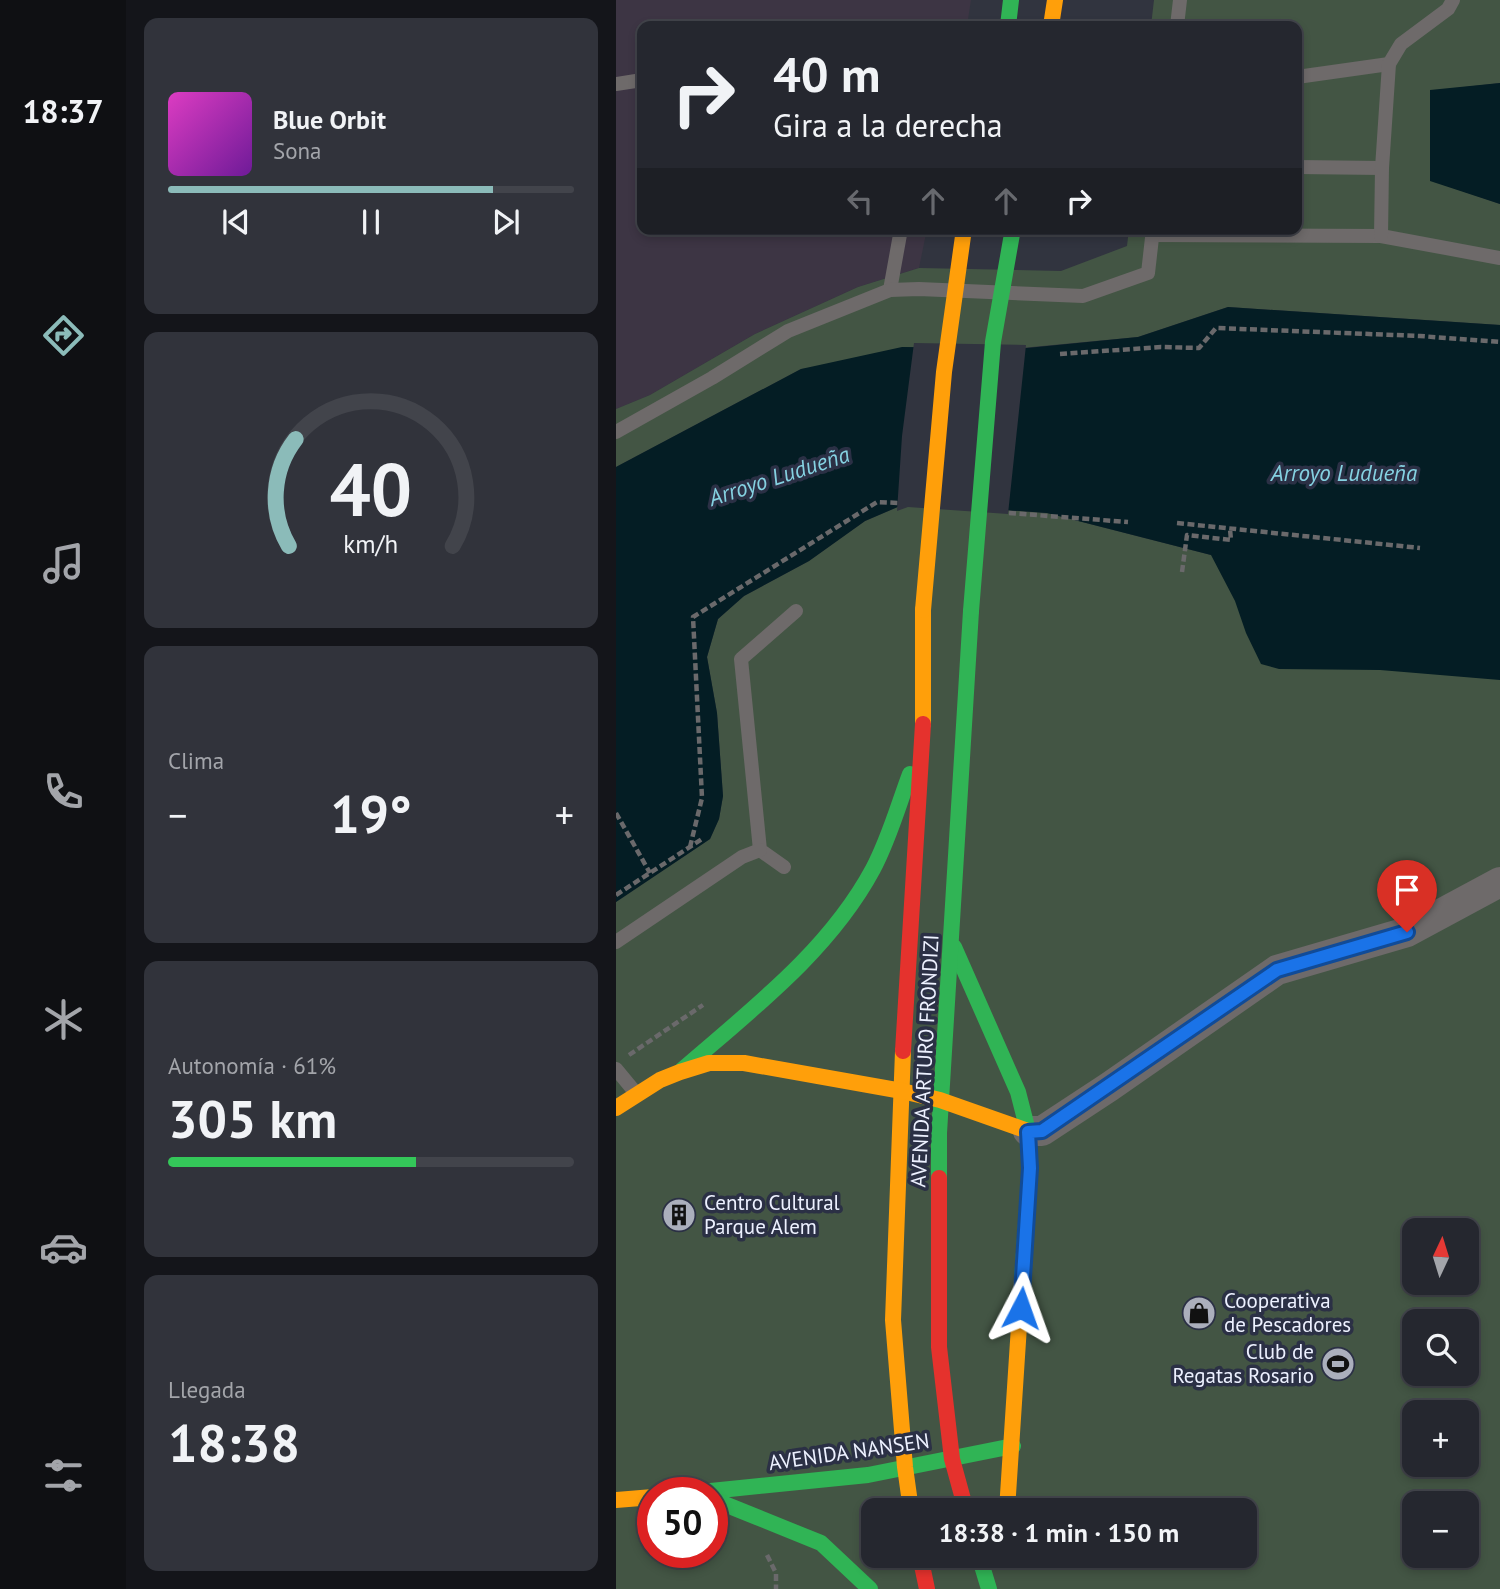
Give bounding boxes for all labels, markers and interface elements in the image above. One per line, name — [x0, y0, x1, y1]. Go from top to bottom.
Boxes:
text: 40 m — [773, 42, 880, 106]
icon: right — [658, 49, 749, 140]
text: 18:37 — [22, 90, 104, 132]
text: Blue Orbit — [273, 103, 386, 136]
text: Gira a la derecha — [773, 104, 1003, 146]
text: Sona — [273, 136, 322, 165]
icon: left — [841, 182, 879, 220]
icon: ahead — [914, 182, 952, 220]
icon: ahead — [987, 182, 1025, 220]
icon: right — [1060, 182, 1098, 220]
icon: previous — [217, 203, 255, 241]
icon: pause — [352, 203, 390, 241]
icon: next — [487, 203, 525, 241]
icon: directions — [39, 311, 88, 360]
water label: Arroyo Ludueña — [704, 439, 853, 512]
text: 40 — [330, 443, 412, 537]
water label: Arroyo Ludueña — [1270, 458, 1417, 487]
text: km/h — [344, 528, 398, 560]
icon: music — [39, 539, 88, 588]
text: Clima — [168, 746, 224, 775]
icon: phone — [39, 767, 88, 816]
text: 19° — [330, 780, 412, 847]
text: − — [168, 790, 187, 839]
text: + — [555, 790, 574, 839]
pin — [1377, 860, 1437, 932]
icon: arrive — [1388, 871, 1426, 909]
street label: AVENIDA ARTURO FRONDIZI — [904, 934, 945, 1188]
icon: climate — [39, 995, 88, 1044]
text: Autonomía · 61% — [168, 1051, 336, 1080]
text: 305 km — [168, 1085, 337, 1152]
place label: Centro Cultural Parque Alem — [704, 1189, 840, 1240]
building icon: Centro Cultural Parque Alem — [660, 1196, 698, 1234]
north arrow — [1402, 1218, 1479, 1295]
map controls — [1402, 1218, 1479, 1568]
icon: car — [39, 1223, 88, 1272]
position arrow — [984, 1271, 1058, 1345]
place label: Cooperativa de Pescadores — [1224, 1287, 1351, 1338]
shop icon: Cooperativa de Pescadores — [1180, 1294, 1218, 1332]
button: search — [1402, 1309, 1479, 1386]
place label: Club de Regatas Rosario — [1172, 1338, 1314, 1389]
sports icon: Club de Regatas Rosario — [1319, 1345, 1357, 1383]
text: Llegada — [168, 1375, 246, 1404]
button: + — [1402, 1400, 1479, 1477]
text: 18:38 — [168, 1409, 300, 1476]
street label: AVENIDA NANSEN — [767, 1427, 931, 1476]
icon: filters — [39, 1451, 88, 1500]
speed limit sign: 50 — [637, 1477, 728, 1568]
button: − — [1402, 1491, 1479, 1568]
text: 18:38 · 1 min · 150 m — [939, 1516, 1179, 1549]

